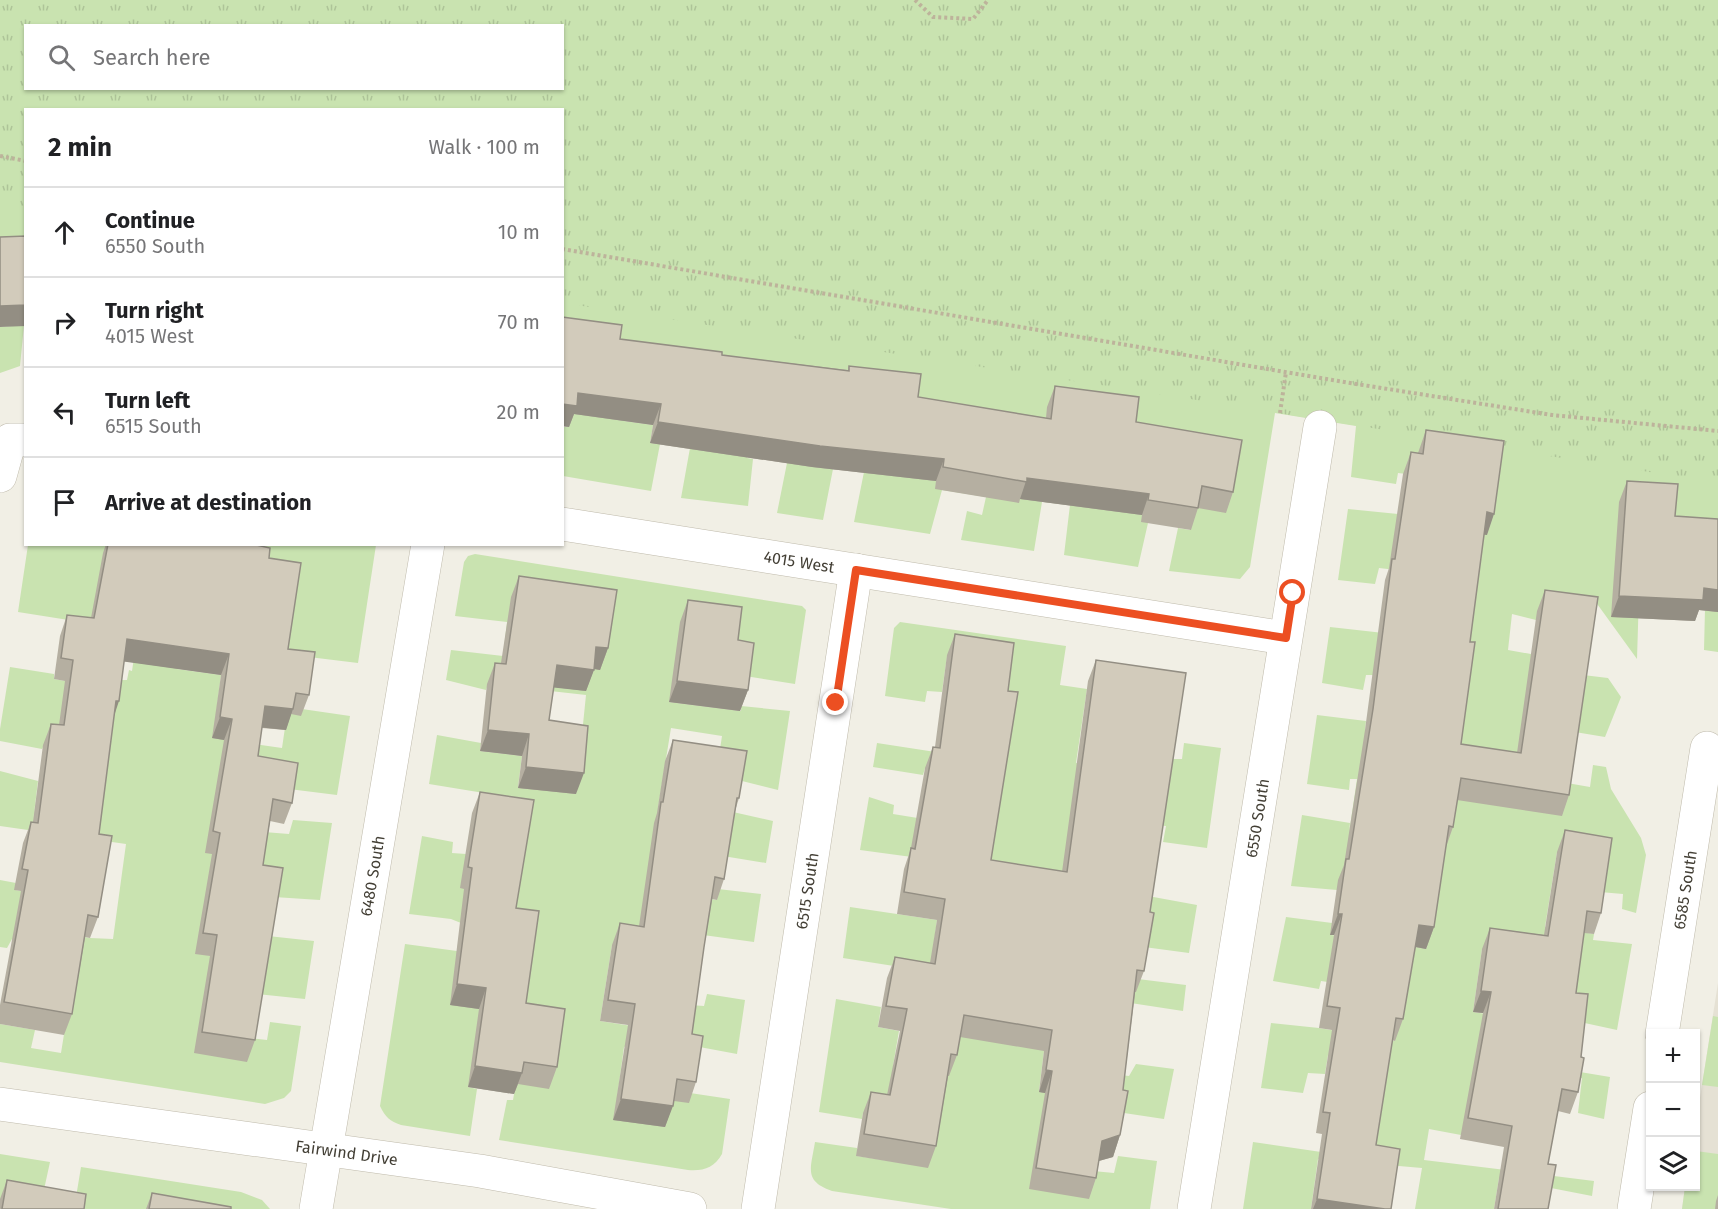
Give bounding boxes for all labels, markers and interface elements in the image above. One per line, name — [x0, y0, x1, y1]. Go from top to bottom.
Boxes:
search box — [24, 24, 564, 90]
icon: search — [45, 41, 78, 74]
text: Search here — [93, 44, 211, 71]
text: 2 min — [48, 132, 112, 163]
text: Walk · 100 m — [428, 135, 540, 159]
text: Continue — [105, 207, 195, 234]
icon: ahead — [48, 216, 81, 249]
text: 10 m — [498, 220, 540, 244]
text: 6550 South — [105, 234, 205, 258]
text: Turn right — [105, 297, 204, 324]
icon: right — [48, 306, 81, 339]
text: 70 m — [498, 310, 540, 334]
text: 4015 West — [105, 324, 194, 348]
text: Turn left — [105, 387, 190, 414]
icon: left — [48, 396, 81, 429]
text: 20 m — [497, 400, 540, 424]
text: 6515 South — [105, 414, 202, 438]
icon: arrive — [48, 486, 81, 519]
text: Arrive at destination — [105, 489, 312, 516]
street label: 4015 West — [762, 547, 836, 577]
route start — [1279, 579, 1305, 605]
route end — [822, 689, 848, 715]
street label: 6550 South — [1242, 777, 1273, 859]
street label: 6480 South — [356, 834, 389, 918]
street label: 6585 South — [1670, 849, 1701, 931]
street label: 6515 South — [792, 851, 823, 931]
map controls — [1646, 1029, 1700, 1191]
button: + — [1646, 1029, 1700, 1083]
button: − — [1646, 1083, 1700, 1137]
street label: Fairwind Drive — [294, 1136, 399, 1169]
button: layers — [1646, 1137, 1700, 1191]

